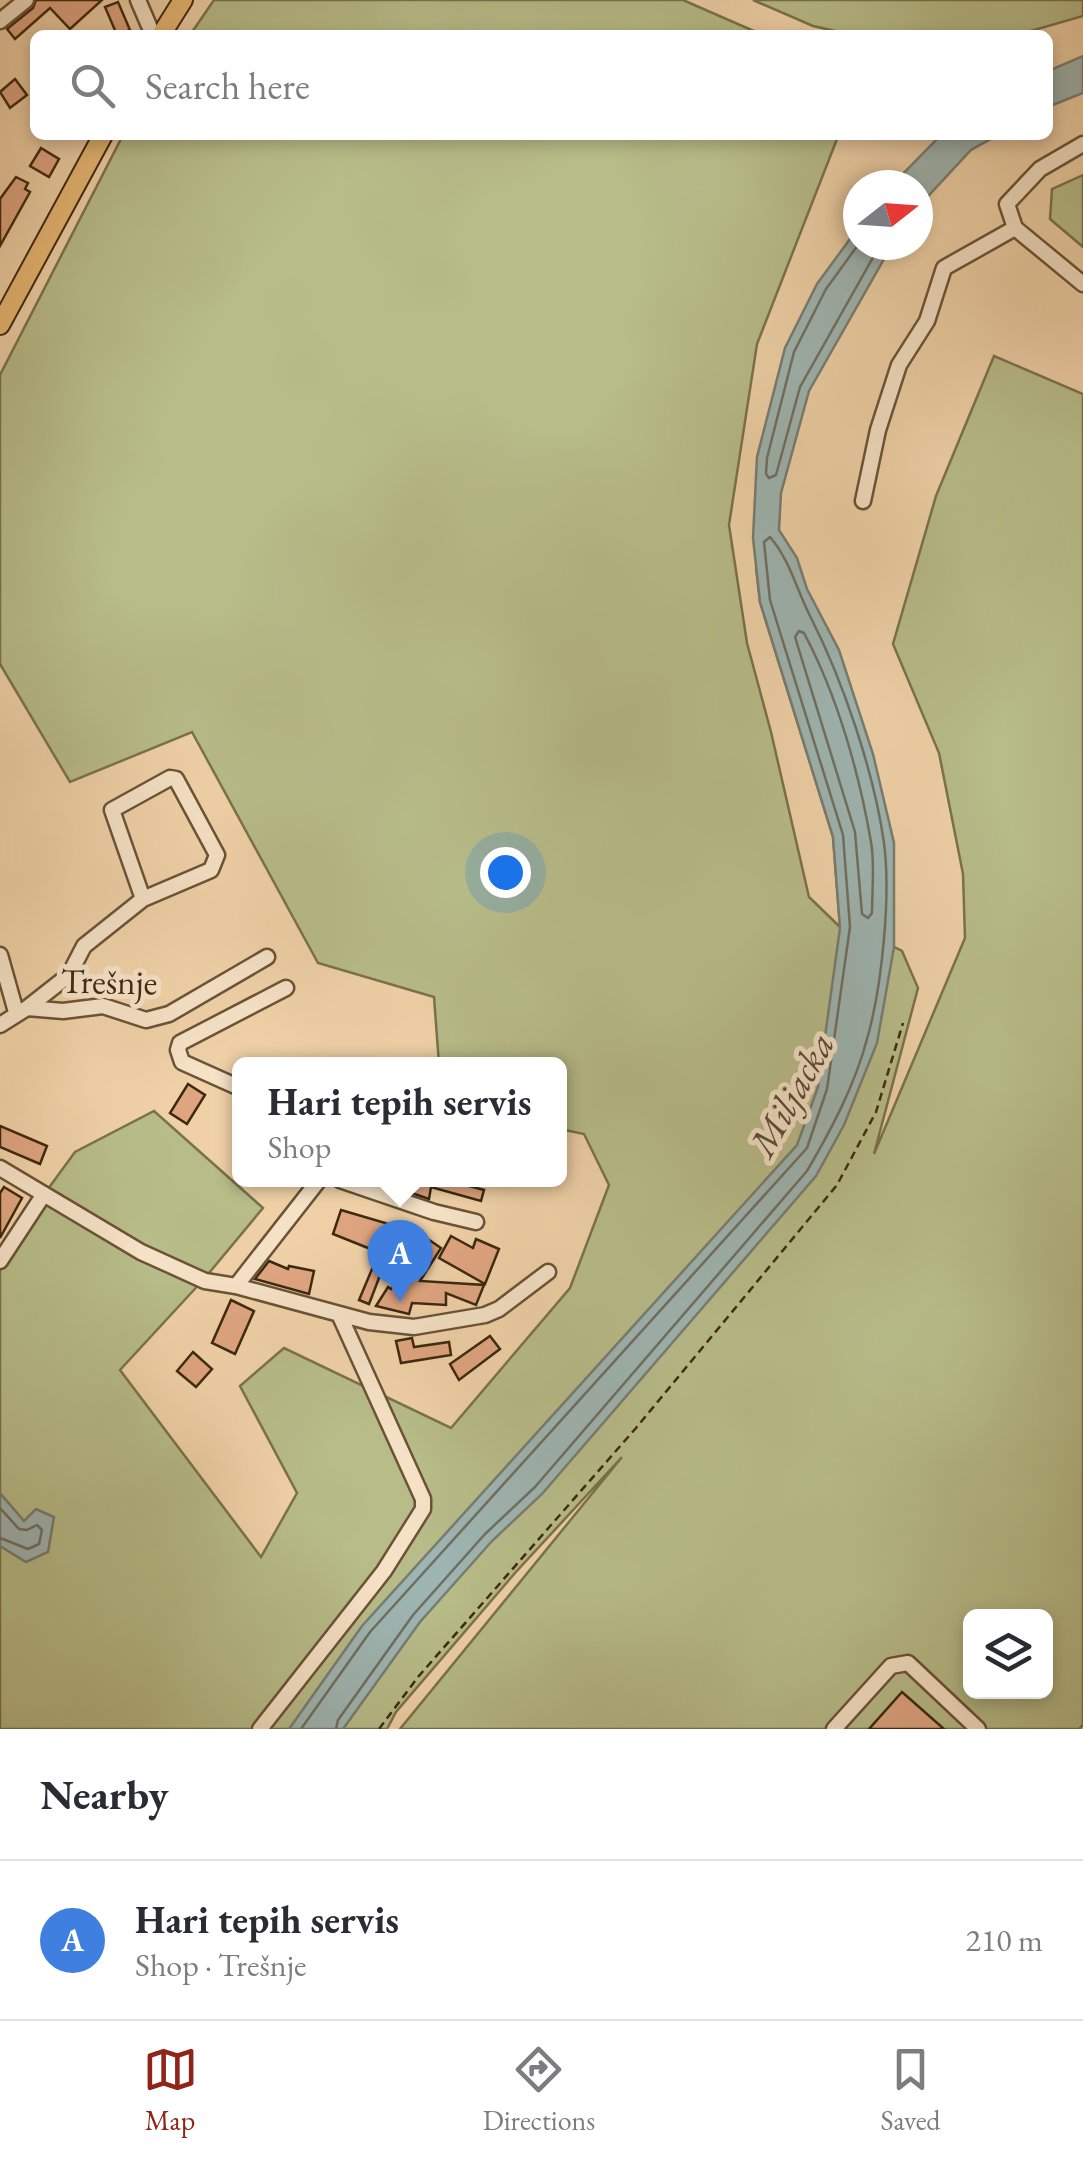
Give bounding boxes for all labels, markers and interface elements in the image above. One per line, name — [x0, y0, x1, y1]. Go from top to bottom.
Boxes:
search box — [30, 30, 1053, 140]
icon: search — [65, 58, 120, 113]
text: Search here — [145, 61, 310, 110]
north arrow — [843, 170, 933, 260]
your location — [480, 847, 531, 898]
street label: Trešnje — [60, 958, 158, 1004]
water label: Miljacka — [736, 1023, 845, 1166]
popup — [232, 1057, 567, 1187]
text: Hari tepih servis — [267, 1077, 532, 1126]
text: Shop — [267, 1126, 331, 1168]
pin: A — [368, 1220, 432, 1302]
map controls — [963, 1609, 1053, 1699]
button: layers — [963, 1609, 1053, 1699]
text: Nearby — [40, 1767, 169, 1822]
text: Hari tepih servis — [135, 1895, 399, 1944]
text: A — [61, 1919, 84, 1961]
text: 210 m — [966, 1919, 1043, 1961]
text: Shop · Trešnje — [135, 1944, 306, 1986]
tab: Map — [143, 2042, 198, 2138]
tab: Directions — [483, 2042, 595, 2138]
tab: Saved — [880, 2042, 940, 2138]

